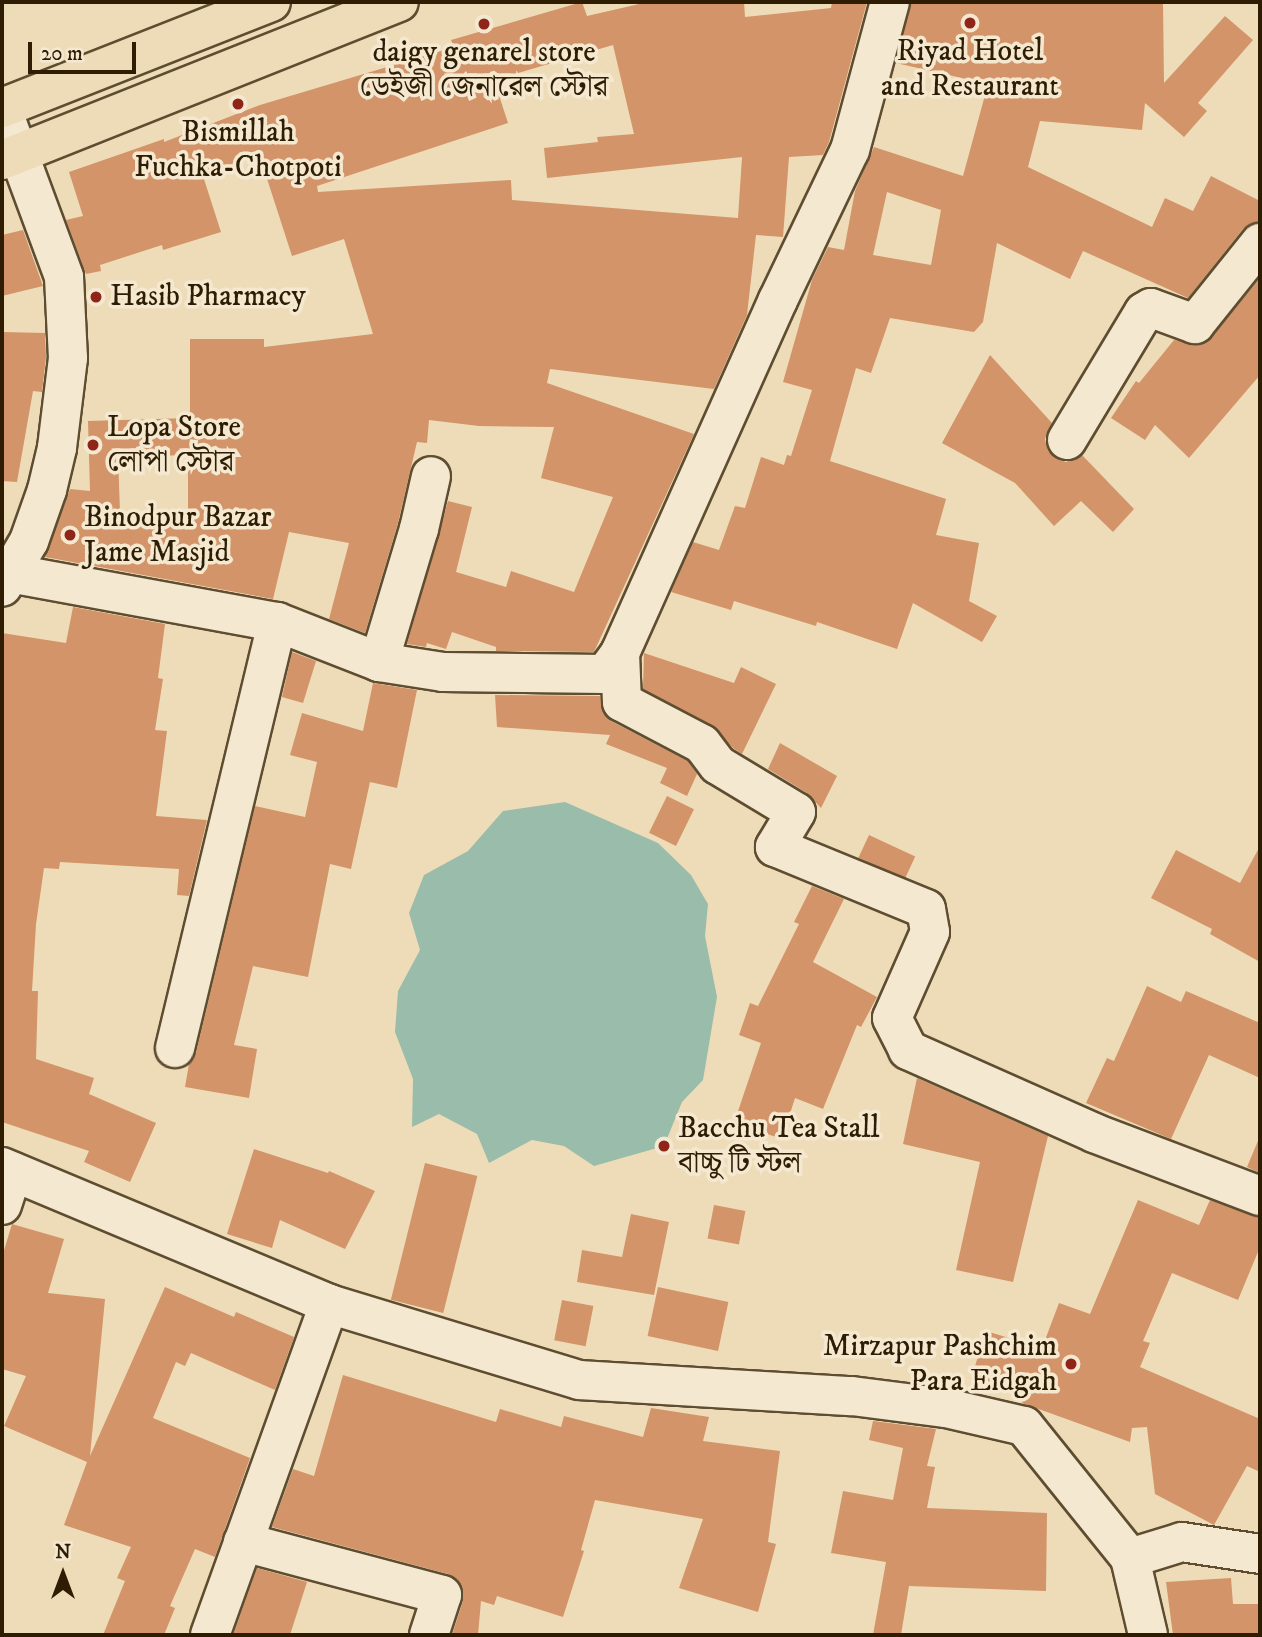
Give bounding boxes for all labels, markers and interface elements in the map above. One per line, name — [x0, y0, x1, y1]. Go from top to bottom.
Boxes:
marker: Riyad Hotel and Restaurant — [962, 15, 978, 31]
marker: daigy genarel store ডেইজী জেনারেল স্টোর — [476, 16, 492, 32]
scale bar — [32, 28, 140, 72]
place label: Riyad Hotel and Restaurant — [881, 34, 1059, 104]
place label: daigy genarel store ডেইজী জেনারেল স্টোর — [360, 35, 608, 105]
text: 20 m — [41, 41, 83, 67]
marker: Bismillah Fuchka-Chotpoti — [230, 96, 246, 112]
place label: Bismillah Fuchka-Chotpoti — [134, 115, 342, 186]
place label: Hasib Pharmacy — [110, 279, 306, 315]
marker: Hasib Pharmacy — [88, 289, 104, 305]
place label: Lopa Store লোপা স্টোর — [107, 410, 241, 480]
marker: Lopa Store লোপা স্টোর — [85, 437, 101, 453]
place label: Binodpur Bazar Jame Masjid — [84, 500, 271, 570]
marker: Binodpur Bazar Jame Masjid — [62, 527, 78, 543]
place label: Bacchu Tea Stall বাচ্চু টি স্টল — [678, 1111, 879, 1182]
marker: Bacchu Tea Stall বাচ্চু টি স্টল — [656, 1138, 672, 1154]
place label: Mirzapur Pashchim Para Eidgah — [823, 1329, 1057, 1400]
marker: Mirzapur Pashchim Para Eidgah — [1063, 1356, 1079, 1372]
north arrow — [28, 1539, 98, 1609]
text: N — [55, 1541, 71, 1564]

